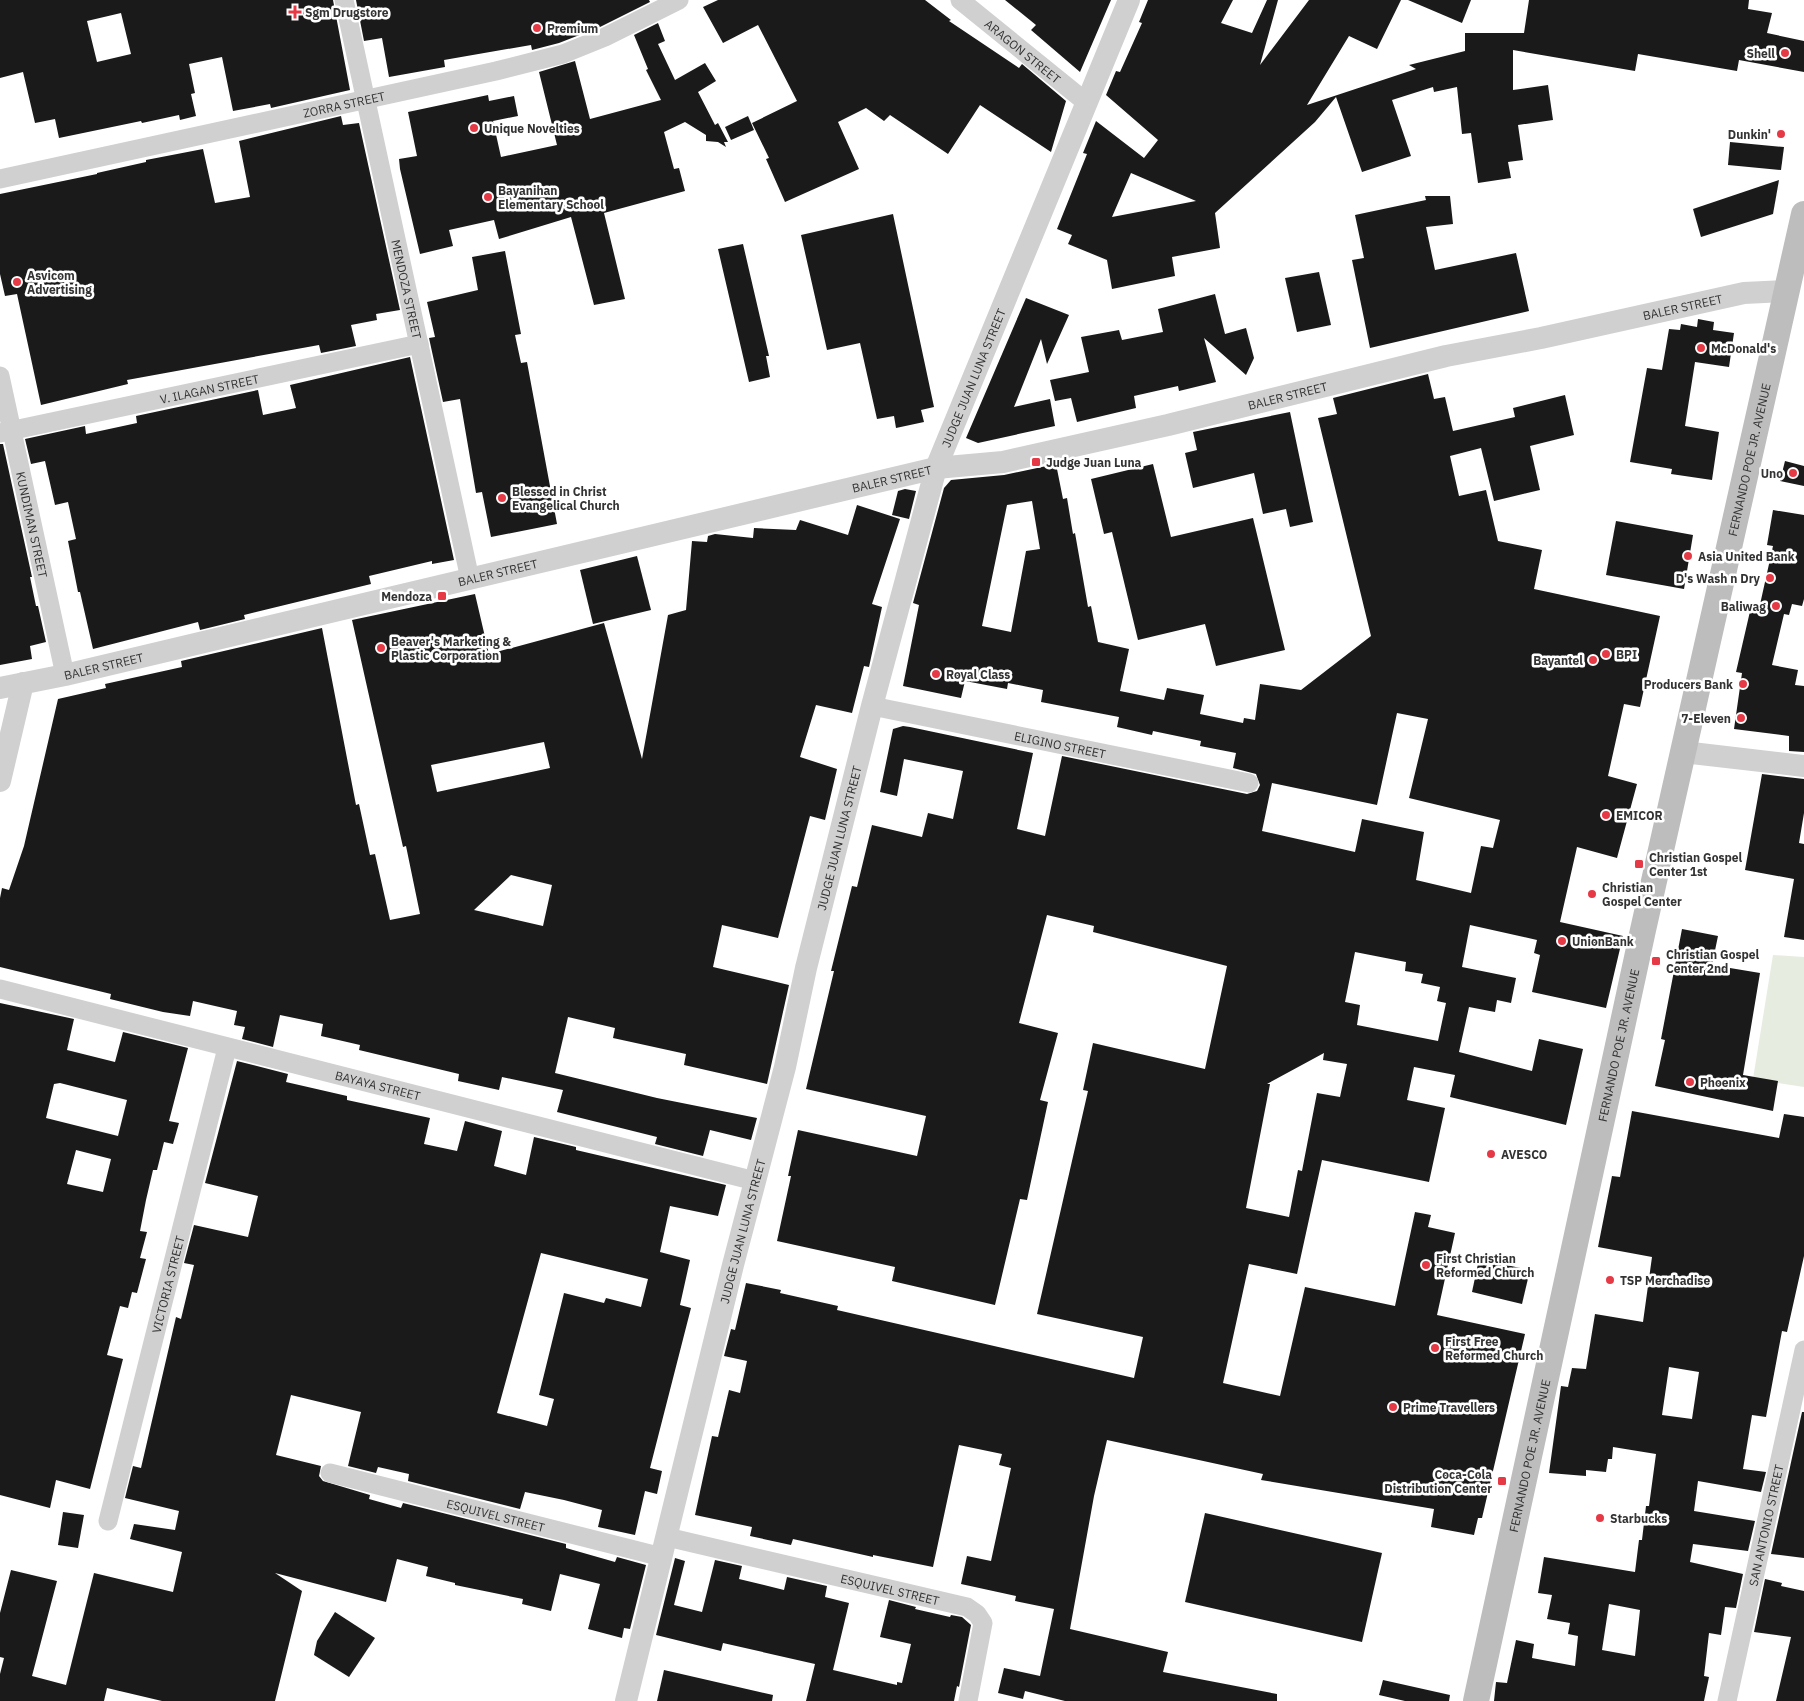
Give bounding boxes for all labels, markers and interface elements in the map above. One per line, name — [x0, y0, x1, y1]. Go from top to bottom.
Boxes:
place label: Sgm Drugstore — [305, 5, 389, 20]
marker: Sgm Drugstore — [289, 6, 301, 18]
street label: ARAGON STREET — [982, 16, 1064, 86]
place label: Premium — [547, 21, 598, 36]
marker: Premium — [531, 22, 543, 34]
place label: Shell — [1746, 46, 1775, 61]
marker: Shell — [1779, 47, 1791, 59]
street label: ZORRA STREET — [302, 88, 386, 120]
place label: Unique Novelties — [484, 121, 580, 136]
marker: Unique Novelties — [468, 122, 480, 134]
place label: Dunkin' — [1728, 127, 1771, 142]
marker: Dunkin' — [1775, 128, 1787, 140]
place label: Bayanihan Elementary School — [498, 183, 604, 212]
marker: Bayanihan Elementary School — [482, 191, 494, 203]
street label: MENDOZA STREET — [389, 238, 425, 340]
place label: Asvicom Advertising — [27, 268, 92, 297]
marker: Asvicom Advertising — [11, 276, 23, 288]
street label: BALER STREET — [1641, 290, 1724, 323]
street label: JUDGE JUAN LUNA STREET — [938, 306, 1009, 449]
place label: McDonald's — [1711, 341, 1776, 356]
marker: McDonald's — [1695, 342, 1707, 354]
street label: V. ILAGAN STREET — [158, 371, 260, 406]
street label: BALER STREET — [1246, 378, 1329, 412]
street label: FERNANDO POE JR. AVENUE — [1724, 382, 1773, 537]
place label: Judge Juan Luna — [1046, 455, 1142, 470]
marker: Judge Juan Luna — [1030, 456, 1042, 468]
street label: BALER STREET — [850, 462, 933, 495]
place label: Uno — [1761, 466, 1783, 481]
marker: Uno — [1787, 467, 1799, 479]
street label: KUNDIMAN STREET — [13, 470, 51, 579]
place label: Blessed in Christ Evangelical Church — [512, 484, 620, 513]
marker: Blessed in Christ Evangelical Church — [496, 492, 508, 504]
place label: Asia United Bank — [1698, 549, 1795, 564]
marker: Asia United Bank — [1682, 550, 1694, 562]
street label: BALER STREET — [456, 555, 539, 589]
place label: D's Wash n Dry — [1676, 571, 1761, 586]
marker: D's Wash n Dry — [1764, 572, 1776, 584]
place label: Mendoza — [381, 589, 432, 604]
marker: Mendoza — [436, 590, 448, 602]
place label: Baliwag — [1721, 599, 1766, 614]
marker: Baliwag — [1770, 600, 1782, 612]
place label: Beaver's Marketing & Plastic Corporation — [391, 634, 511, 663]
marker: Beaver's Marketing & Plastic Corporation — [375, 642, 387, 654]
place label: BPI — [1616, 647, 1637, 662]
marker: BPI — [1600, 648, 1612, 660]
street label: BALER STREET — [62, 649, 145, 683]
place label: Bayantel — [1533, 653, 1583, 668]
marker: Bayantel — [1587, 654, 1599, 666]
place label: Royal Class — [946, 667, 1010, 682]
marker: Royal Class — [930, 668, 942, 680]
place label: Producers Bank — [1644, 677, 1733, 692]
marker: Producers Bank — [1737, 678, 1749, 690]
place label: 7-Eleven — [1681, 711, 1731, 726]
marker: 7-Eleven — [1735, 712, 1747, 724]
street label: ELIGINO STREET — [1013, 728, 1107, 761]
street label: JUDGE JUAN LUNA STREET — [813, 764, 864, 912]
place label: EMICOR — [1616, 808, 1663, 823]
marker: EMICOR — [1600, 809, 1612, 821]
place label: Christian Gospel Center 1st — [1649, 850, 1743, 879]
marker: Christian Gospel Center 1st — [1633, 858, 1645, 870]
place label: Christian Gospel Center — [1602, 880, 1682, 909]
marker: Christian Gospel Center — [1586, 888, 1598, 900]
place label: UnionBank — [1572, 934, 1634, 949]
marker: UnionBank — [1556, 935, 1568, 947]
place label: Christian Gospel Center 2nd — [1666, 947, 1760, 976]
marker: Christian Gospel Center 2nd — [1650, 955, 1662, 967]
street label: FERNANDO POE JR. AVENUE — [1594, 967, 1642, 1123]
street label: BAYAYA STREET — [334, 1067, 422, 1103]
place label: Phoenix — [1700, 1075, 1746, 1090]
marker: Phoenix — [1684, 1076, 1696, 1088]
place label: AVESCO — [1501, 1147, 1547, 1162]
marker: AVESCO — [1485, 1148, 1497, 1160]
street label: JUDGE JUAN LUNA STREET — [716, 1157, 768, 1305]
street label: VICTORIA STREET — [148, 1234, 187, 1335]
place label: First Christian Reformed Church — [1436, 1251, 1534, 1280]
marker: First Christian Reformed Church — [1420, 1259, 1432, 1271]
place label: TSP Merchadise — [1620, 1273, 1710, 1288]
marker: TSP Merchadise — [1604, 1274, 1616, 1286]
place label: First Free Reformed Church — [1445, 1334, 1543, 1363]
marker: First Free Reformed Church — [1429, 1342, 1441, 1354]
street label: FERNANDO POE JR. AVENUE — [1505, 1378, 1553, 1534]
place label: Prime Travellers — [1403, 1400, 1495, 1415]
marker: Prime Travellers — [1387, 1401, 1399, 1413]
street label: SAN ANTONIO STREET — [1745, 1463, 1786, 1587]
place label: Coca-Cola Distribution Center — [1384, 1467, 1492, 1496]
marker: Coca-Cola Distribution Center — [1496, 1475, 1508, 1487]
street label: ESQUIVEL STREET — [445, 1495, 547, 1535]
place label: Starbucks — [1610, 1511, 1667, 1526]
marker: Starbucks — [1594, 1512, 1606, 1524]
street label: ESQUIVEL STREET — [839, 1570, 941, 1608]

